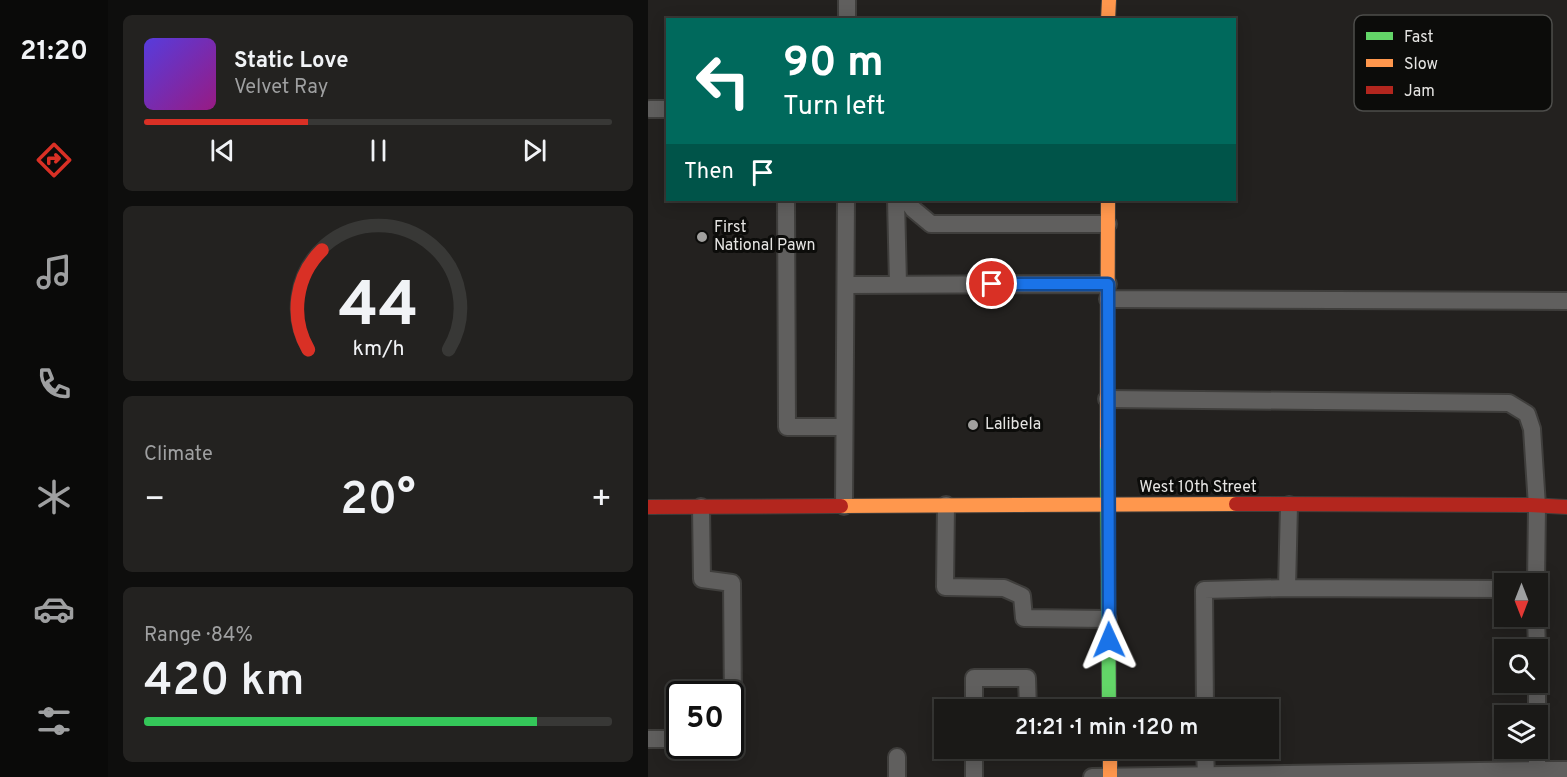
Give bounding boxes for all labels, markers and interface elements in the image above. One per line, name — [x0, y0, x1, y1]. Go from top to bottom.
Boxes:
legend — [1354, 15, 1552, 111]
text: Fast — [1404, 28, 1434, 48]
text: 21:20 — [20, 35, 88, 69]
text: 90 m — [783, 38, 884, 91]
icon: left — [684, 42, 762, 120]
text: Static Love — [234, 48, 348, 75]
text: Slow — [1404, 55, 1438, 75]
text: Velvet Ray — [234, 75, 328, 101]
text: Jam — [1404, 82, 1435, 102]
text: Turn left — [783, 90, 885, 124]
icon: previous — [206, 134, 239, 167]
icon: pause — [362, 134, 395, 167]
icon: next — [518, 134, 551, 167]
icon: directions — [33, 139, 75, 181]
icon: arrive — [746, 156, 779, 189]
text: Then — [684, 159, 734, 186]
place label: First National Pawn — [714, 218, 816, 256]
marker: First National Pawn — [695, 230, 709, 244]
icon: music — [33, 251, 75, 293]
pin — [966, 258, 1017, 309]
icon: arrive — [975, 267, 1008, 300]
text: 44 — [338, 269, 418, 348]
text: km/h — [352, 337, 404, 364]
icon: phone — [33, 363, 75, 405]
place label: Lalibela — [985, 415, 1041, 435]
marker: Lalibela — [966, 418, 980, 432]
text: Climate — [144, 442, 213, 468]
text: 20° — [340, 473, 416, 530]
icon: climate — [33, 476, 75, 518]
street label: West 10th Street — [1139, 478, 1257, 498]
text: − — [144, 480, 165, 522]
text: + — [591, 480, 612, 522]
north arrow — [1494, 573, 1548, 627]
map controls — [1494, 573, 1548, 759]
icon: car — [33, 588, 75, 630]
position arrow — [1077, 608, 1141, 672]
text: Range · 84% — [144, 623, 253, 649]
button: search — [1494, 639, 1548, 693]
text: 420 km — [144, 654, 304, 711]
speed limit sign: 50 — [666, 681, 744, 759]
icon: filters — [33, 700, 75, 742]
button: layers — [1494, 705, 1548, 759]
text: 21:21 · 1 min · 120 m — [1015, 715, 1198, 742]

